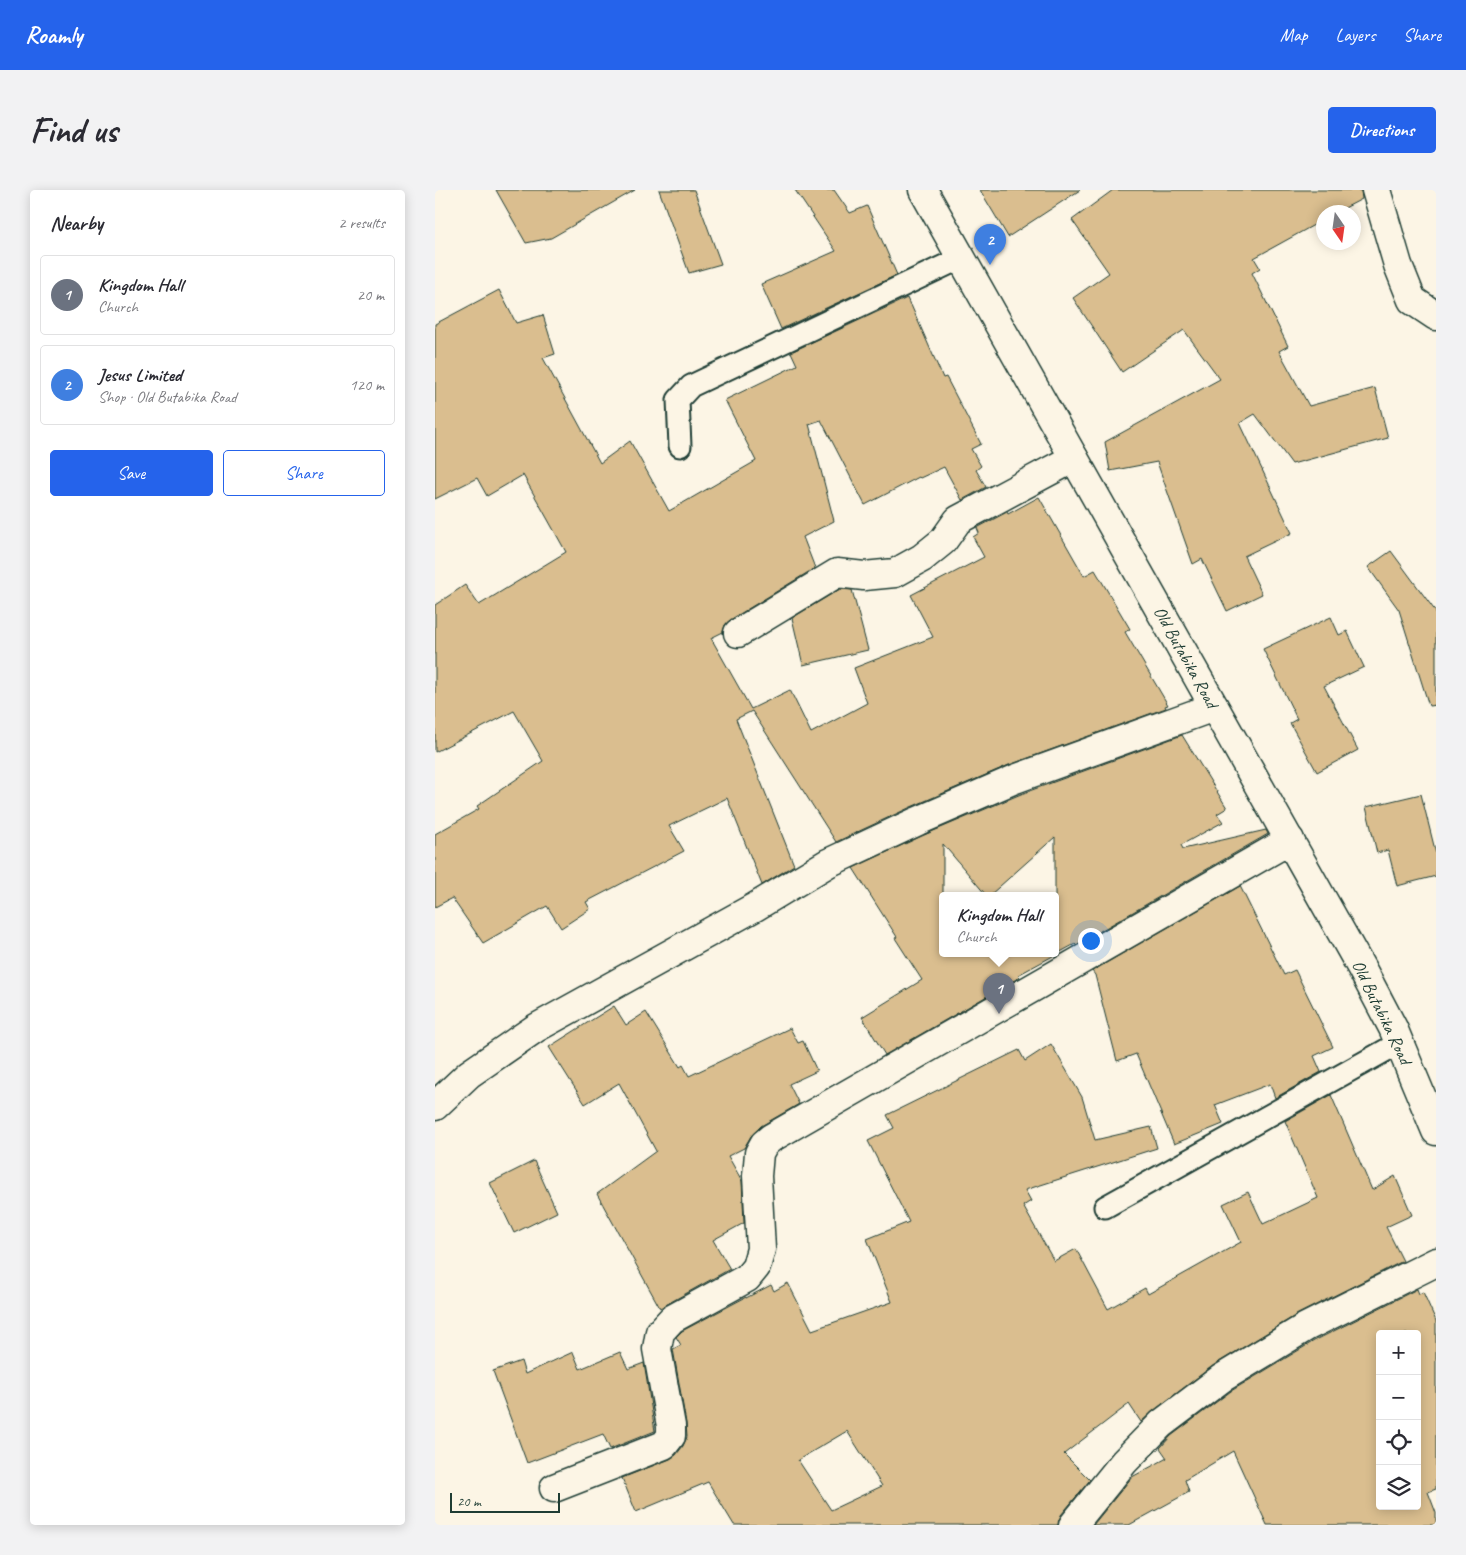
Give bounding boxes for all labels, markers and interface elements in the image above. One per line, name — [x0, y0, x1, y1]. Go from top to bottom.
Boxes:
text: Roamly — [25, 20, 82, 50]
text: Map — [1280, 24, 1308, 46]
text: Layers — [1336, 24, 1375, 46]
text: Share — [1403, 24, 1441, 46]
button: Directions — [1328, 107, 1436, 153]
text: Find us — [30, 108, 117, 153]
north arrow — [1316, 205, 1361, 250]
text: Nearby — [50, 210, 103, 236]
text: 2 results — [338, 213, 385, 233]
pin: 2 — [974, 224, 1006, 265]
text: Kingdom Hall — [98, 273, 183, 297]
text: 1 — [63, 285, 71, 305]
text: 20 m — [357, 285, 384, 305]
text: Church — [98, 297, 138, 317]
text: Jesus Limited — [98, 363, 182, 387]
text: 2 — [63, 375, 71, 395]
text: 120 m — [350, 375, 384, 395]
text: Shop · Old Butabika Road — [98, 387, 237, 407]
button: Save — [50, 450, 213, 496]
button: Share — [223, 450, 385, 496]
street label: Old Butabika Road — [1149, 602, 1224, 714]
popup — [939, 892, 1059, 957]
text: Kingdom Hall — [957, 903, 1041, 927]
text: Church — [957, 927, 997, 947]
your location — [1078, 928, 1104, 954]
street label: Old Butabika Road — [1347, 956, 1418, 1070]
pin: 1 — [983, 973, 1015, 1014]
map controls — [1376, 1330, 1421, 1510]
button: + — [1376, 1330, 1421, 1375]
button: − — [1376, 1375, 1421, 1420]
button: locate — [1376, 1420, 1421, 1465]
button: layers — [1376, 1465, 1421, 1510]
scale bar — [450, 1490, 560, 1513]
text: 20 m — [457, 1493, 481, 1510]

